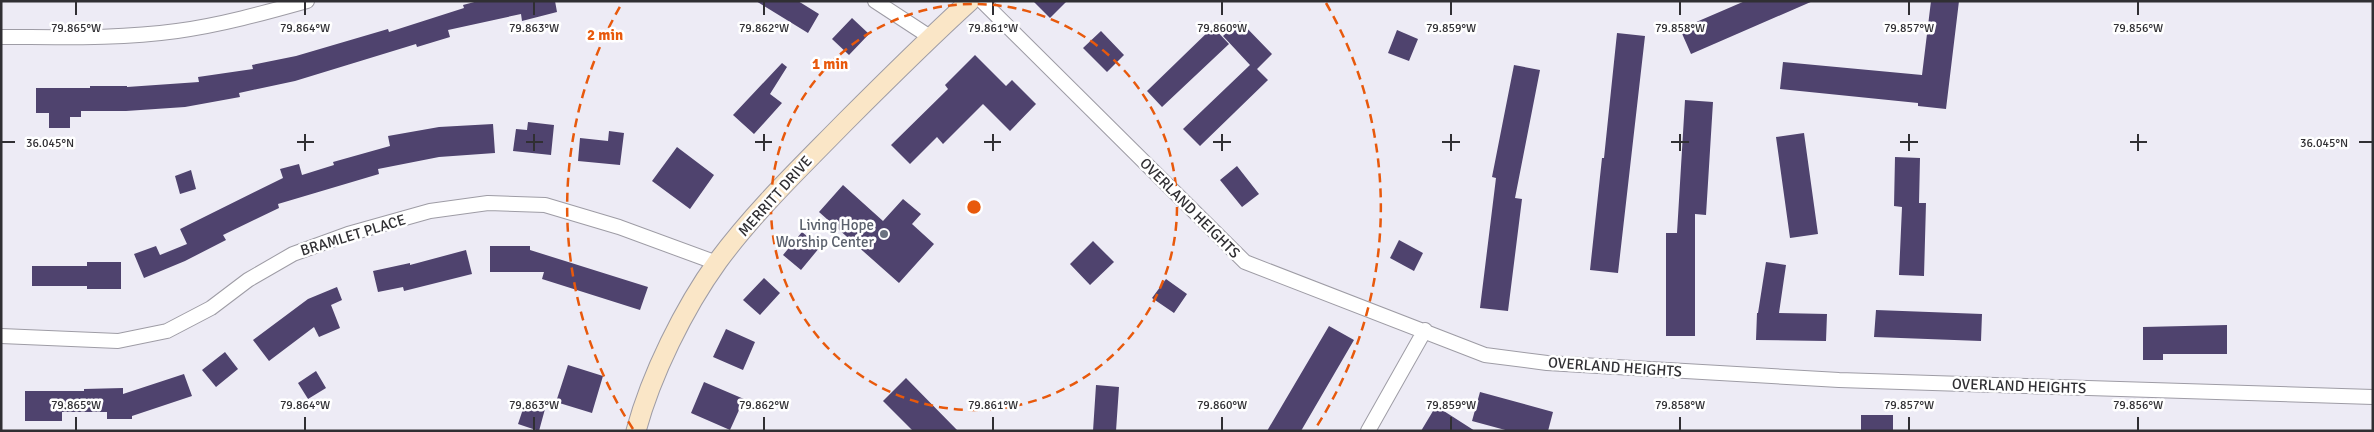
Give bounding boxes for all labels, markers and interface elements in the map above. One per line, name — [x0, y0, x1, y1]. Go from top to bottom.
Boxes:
text: 79.865°W — [51, 21, 101, 36]
text: 79.864°W — [280, 21, 330, 36]
text: 79.863°W — [509, 21, 559, 36]
text: 79.862°W — [739, 21, 789, 36]
text: 79.861°W — [968, 21, 1018, 36]
text: 79.860°W — [1197, 21, 1247, 36]
text: 79.859°W — [1426, 21, 1476, 36]
text: 79.858°W — [1655, 21, 1705, 36]
text: 79.857°W — [1884, 21, 1934, 36]
text: 79.856°W — [2113, 21, 2163, 36]
text: 2 min — [587, 26, 623, 44]
text: 1 min — [812, 55, 848, 73]
text: 36.045°N — [26, 136, 74, 151]
text: 36.045°N — [2300, 136, 2348, 151]
street label: MERRITT DRIVE — [734, 152, 816, 240]
street label: OVERLAND HEIGHTS — [1136, 154, 1244, 262]
centre of rings — [965, 198, 983, 216]
street label: BRAMLET PLACE — [298, 210, 408, 260]
place label: Living Hope Worship Center — [776, 216, 874, 251]
marker: Living Hope Worship Center — [878, 228, 890, 240]
street label: OVERLAND HEIGHTS — [1547, 353, 1683, 381]
street label: OVERLAND HEIGHTS — [1952, 375, 2086, 397]
text: 79.865°W — [51, 398, 101, 413]
text: 79.864°W — [280, 398, 330, 413]
text: 79.863°W — [509, 398, 559, 413]
text: 79.862°W — [739, 398, 789, 413]
text: 79.861°W — [968, 398, 1018, 413]
text: 79.860°W — [1197, 398, 1247, 413]
text: 79.859°W — [1426, 398, 1476, 413]
text: 79.858°W — [1655, 398, 1705, 413]
text: 79.857°W — [1884, 398, 1934, 413]
text: 79.856°W — [2113, 398, 2163, 413]

